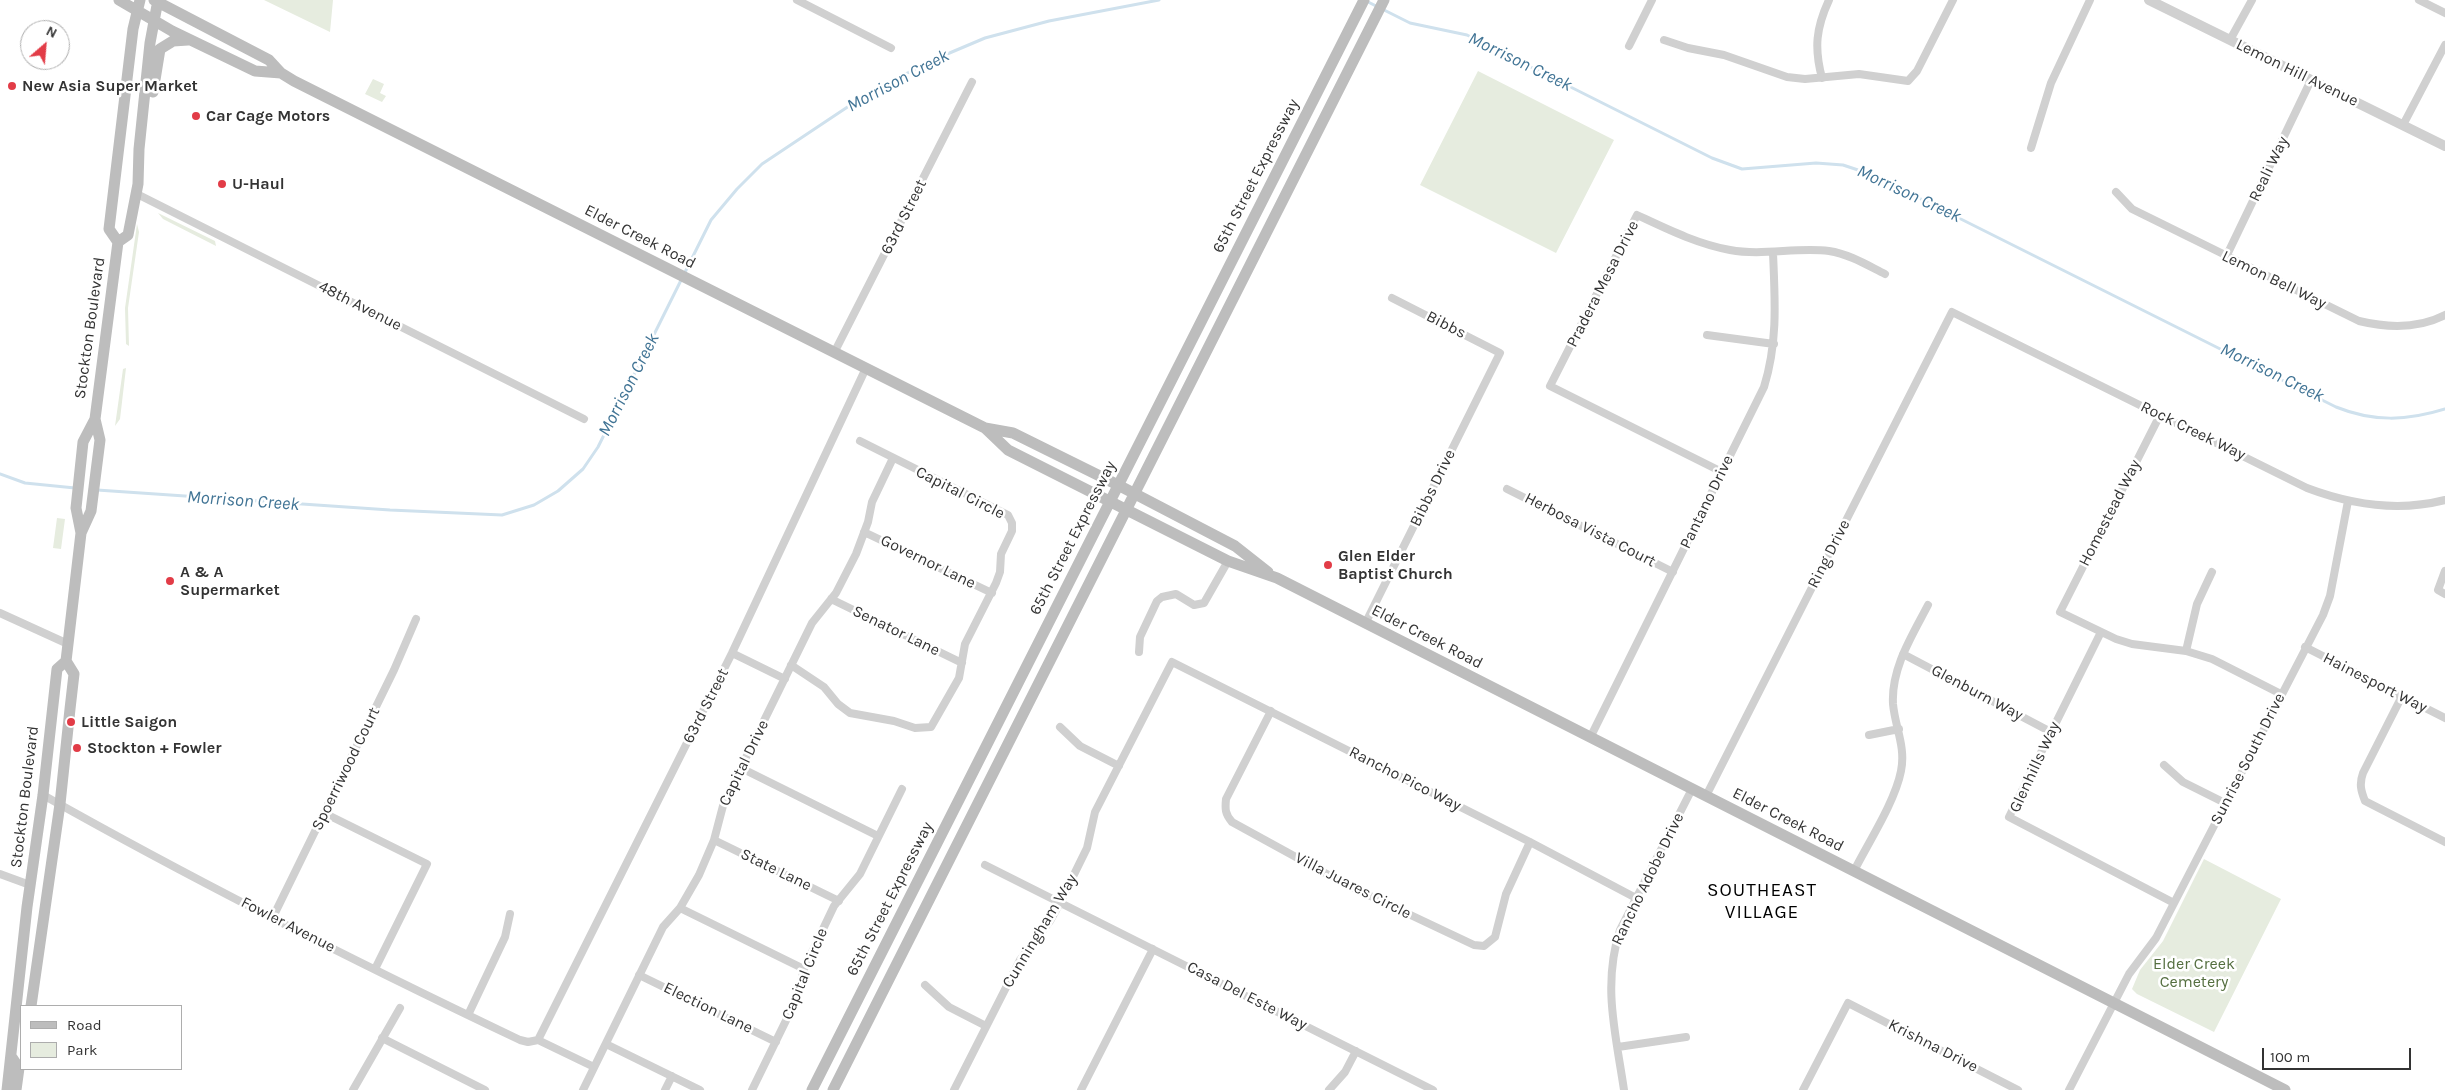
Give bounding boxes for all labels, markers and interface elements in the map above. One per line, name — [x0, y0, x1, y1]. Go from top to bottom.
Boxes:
north arrow — [20, 20, 70, 70]
text: N — [43, 22, 60, 42]
water label: Morrison Creek — [1465, 28, 1575, 96]
street label: Lemon Hill Avenue — [2233, 35, 2361, 111]
water label: Morrison Creek — [843, 45, 953, 117]
place label: New Asia Super Market — [22, 76, 198, 96]
marker: New Asia Super Market — [6, 80, 18, 92]
street label: 65th Street Expressway — [1209, 96, 1303, 256]
place label: Car Cage Motors — [206, 106, 330, 126]
marker: Car Cage Motors — [190, 110, 202, 122]
street label: Reali Way — [2245, 133, 2293, 205]
water label: Morrison Creek — [1853, 160, 1965, 228]
place label: U-Haul — [232, 174, 285, 194]
street label: 63rd Street — [877, 176, 931, 258]
marker: U-Haul — [216, 178, 228, 190]
street label: Elder Creek Road — [581, 201, 699, 273]
street label: Pradera Mesa Drive — [1563, 217, 1643, 351]
street label: Lemon Bell Way — [2219, 246, 2329, 314]
street label: Stockton Boulevard — [71, 256, 109, 400]
street label: 48th Avenue — [315, 277, 405, 335]
street label: Bibbs — [1423, 307, 1469, 343]
water label: Morrison Creek — [594, 330, 664, 440]
water label: Morrison Creek — [2217, 339, 2327, 407]
street label: Rock Creek Way — [2137, 397, 2249, 465]
street label: Bibbs Drive — [1406, 446, 1460, 530]
street label: Pantano Drive — [1676, 452, 1738, 552]
street label: Homestead Way — [2075, 456, 2145, 570]
street label: 65th Street Expressway — [1026, 458, 1120, 618]
street label: Capital Circle — [912, 462, 1008, 524]
water label: Morrison Creek — [186, 486, 300, 516]
street label: Herbosa Vista Court — [1521, 489, 1659, 571]
street label: Ring Drive — [1804, 516, 1854, 592]
street label: Governor Lane — [877, 531, 979, 593]
place label: Glen Elder Baptist Church — [1338, 546, 1453, 584]
marker: Glen Elder Baptist Church — [1322, 559, 1334, 571]
place label: A & A Supermarket — [180, 562, 280, 600]
marker: A & A Supermarket — [164, 575, 176, 587]
street label: Elder Creek Road — [1368, 601, 1486, 673]
street label: Senator Lane — [849, 602, 943, 660]
street label: Hainesport Way — [2320, 649, 2430, 717]
street label: Glenburn Way — [1928, 661, 2026, 725]
street label: 63rd Street — [679, 665, 733, 747]
street label: Sunrise South Drive — [2207, 690, 2289, 828]
street label: Spoerriwood Court — [308, 704, 384, 834]
place label: Little Saigon — [81, 712, 177, 732]
marker: Little Saigon — [65, 716, 77, 728]
street label: Capital Drive — [715, 717, 773, 809]
street label: Glenhills Way — [2006, 718, 2064, 816]
street label: Stockton Boulevard — [7, 725, 43, 869]
place label: Stockton + Fowler — [87, 738, 222, 758]
marker: Stockton + Fowler — [71, 742, 83, 754]
street label: Rancho Pico Way — [1346, 742, 1464, 816]
street label: Elder Creek Road — [1729, 784, 1847, 856]
street label: Rancho Adobe Drive — [1608, 810, 1688, 948]
street label: 65th Street Expressway — [843, 819, 937, 979]
street label: State Lane — [737, 845, 815, 895]
street label: Villa Juares Circle — [1292, 848, 1414, 924]
street label: Cunningham Way — [998, 871, 1082, 991]
district label: SOUTHEAST VILLAGE — [1706, 880, 1818, 924]
street label: Fowler Avenue — [238, 893, 338, 957]
street label: Capital Circle — [778, 925, 832, 1023]
park label: Elder Creek Cemetery — [2153, 954, 2235, 992]
street label: Casa Del Este Way — [1184, 957, 1310, 1035]
street label: Election Lane — [660, 978, 756, 1038]
legend — [20, 1005, 182, 1070]
street label: Krishna Drive — [1885, 1015, 1981, 1077]
text: Road — [67, 1016, 102, 1034]
scale bar — [2265, 1038, 2414, 1070]
text: Park — [67, 1041, 97, 1059]
text: 100 m — [2270, 1048, 2310, 1066]

